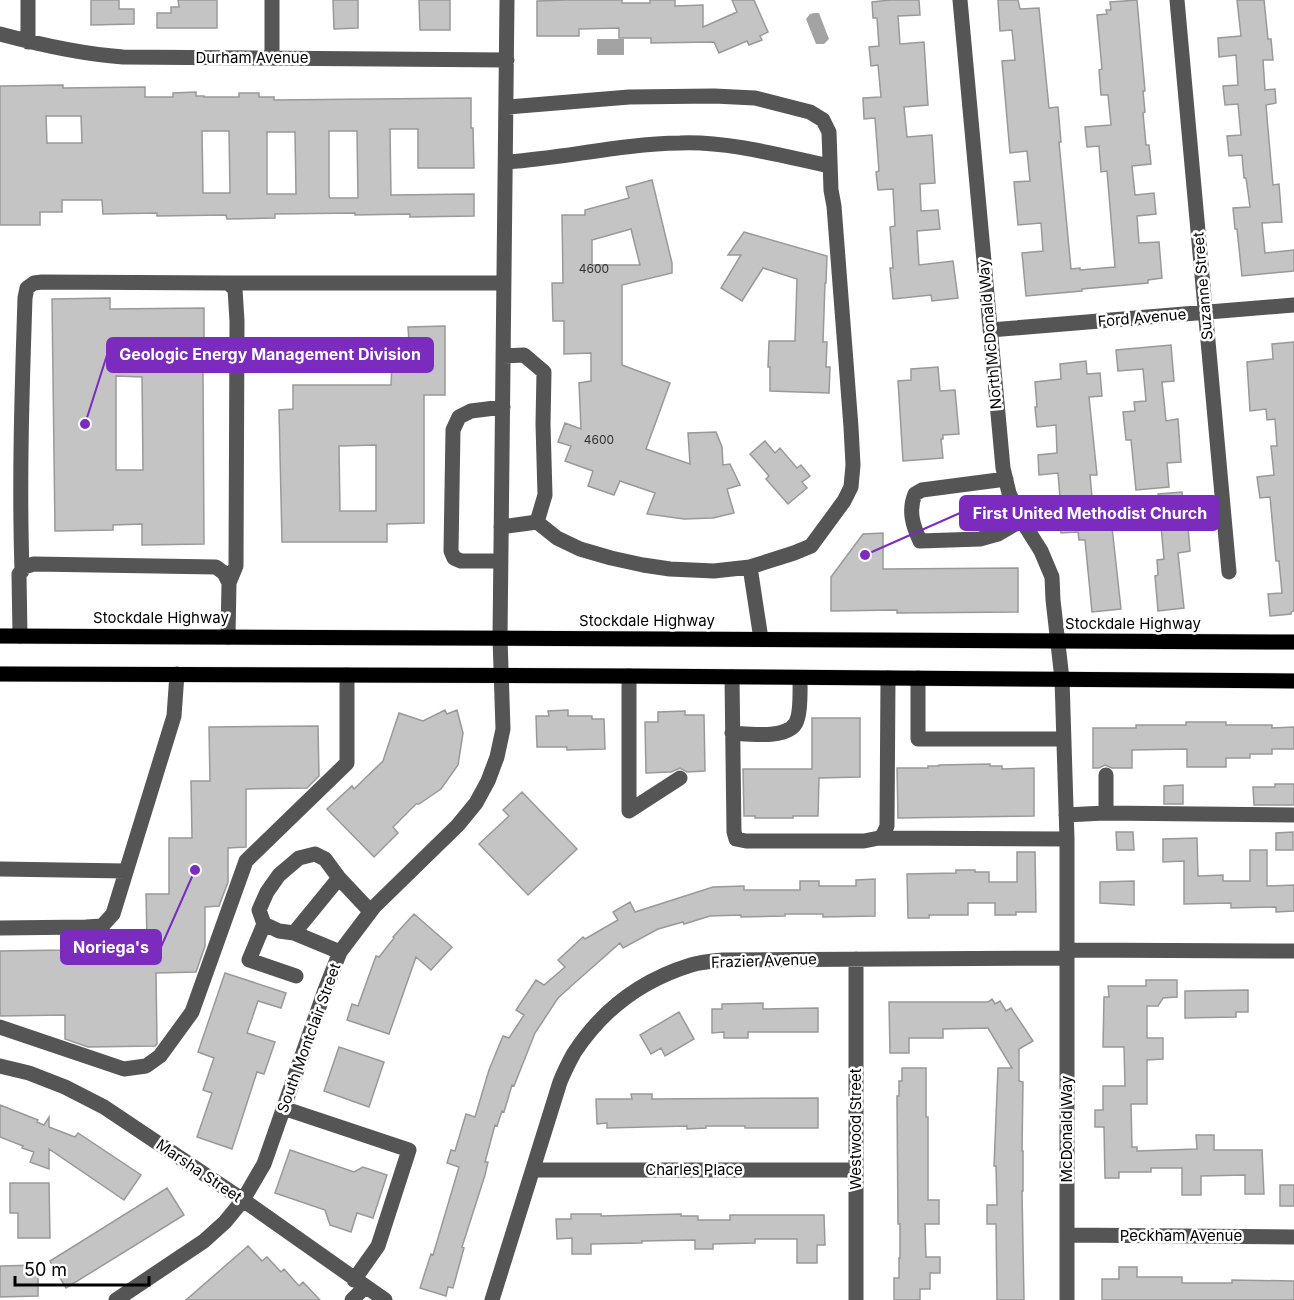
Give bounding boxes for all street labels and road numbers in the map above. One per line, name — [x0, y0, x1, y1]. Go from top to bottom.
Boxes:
street label: Durham Avenue — [196, 48, 308, 67]
street label: Suzanne Street — [1188, 231, 1217, 341]
street label: North McDonald Way — [973, 257, 1006, 410]
street label: Ford Avenue — [1097, 304, 1187, 331]
street label: Stockdale Highway — [93, 608, 229, 627]
street label: Stockdale Highway — [579, 611, 715, 630]
street label: Stockdale Highway — [1065, 614, 1201, 633]
street label: Frazier Avenue — [711, 949, 817, 972]
street label: South Montclair Street — [273, 960, 345, 1115]
street label: Westwood Street — [846, 1068, 865, 1190]
street label: McDonald Way — [1057, 1075, 1076, 1182]
street label: Marsha Street — [153, 1135, 246, 1206]
street label: Charles Place — [645, 1160, 743, 1179]
street label: Peckham Avenue — [1120, 1226, 1242, 1245]

